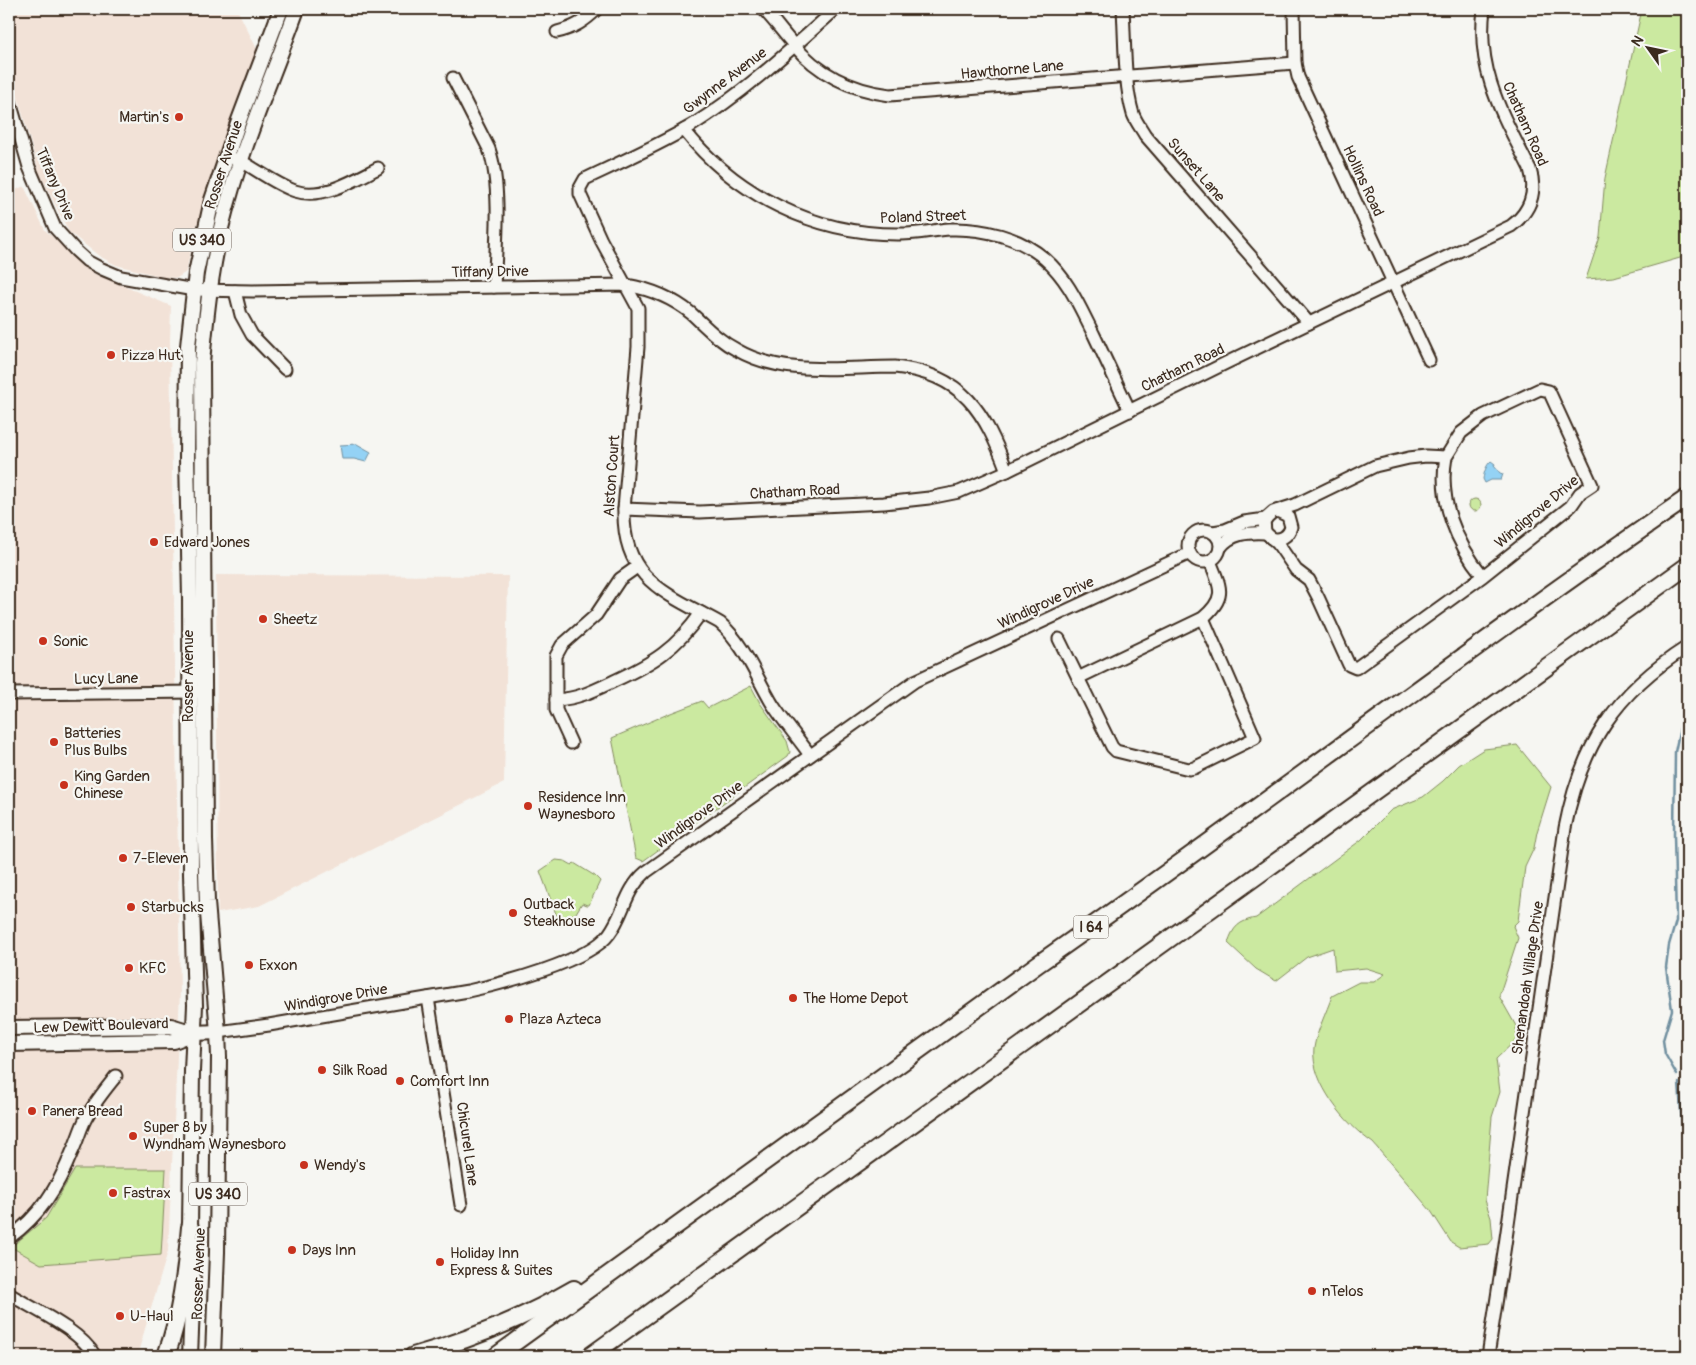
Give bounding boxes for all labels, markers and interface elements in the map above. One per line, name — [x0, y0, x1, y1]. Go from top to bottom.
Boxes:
north arrow — [1624, 22, 1674, 72]
text: N — [1628, 33, 1647, 50]
street label: Gwynne Avenue — [679, 43, 771, 119]
street label: Hawthorne Lane — [960, 56, 1065, 84]
street label: Chatham Road — [1498, 79, 1552, 169]
place label: Martin's — [119, 108, 169, 127]
marker: Martin's — [173, 111, 185, 123]
street label: Rosser Avenue — [201, 118, 247, 212]
street label: Sunset Lane — [1163, 134, 1229, 206]
street label: Hollins Road — [1338, 142, 1388, 220]
street label: Tiffany Drive — [31, 145, 79, 224]
street label: Poland Street — [880, 206, 967, 228]
road number: US 340 — [173, 228, 231, 252]
street label: Tiffany Drive — [451, 262, 529, 282]
street label: Chatham Road — [1138, 340, 1228, 396]
place label: Pizza Hut — [121, 346, 182, 365]
marker: Pizza Hut — [105, 349, 117, 361]
street label: Alston Court — [600, 434, 624, 518]
street label: Windigrove Drive — [1491, 471, 1583, 553]
street label: Chatham Road — [749, 480, 841, 504]
place label: Edward Jones — [164, 533, 250, 552]
marker: Edward Jones — [148, 536, 160, 548]
street label: Windigrove Drive — [995, 572, 1098, 634]
place label: Sheetz — [273, 610, 318, 629]
marker: Sheetz — [257, 613, 269, 625]
street label: Rosser Avenue — [179, 629, 198, 722]
place label: Sonic — [53, 632, 89, 651]
marker: Sonic — [37, 635, 49, 647]
street label: Lucy Lane — [74, 669, 139, 689]
place label: Batteries Plus Bulbs — [64, 724, 127, 760]
marker: Batteries Plus Bulbs — [48, 736, 60, 748]
place label: King Garden Chinese — [74, 767, 150, 803]
street label: Windigrove Drive — [651, 776, 747, 853]
marker: King Garden Chinese — [58, 779, 70, 791]
place label: Residence Inn Waynesboro — [538, 788, 626, 824]
marker: Residence Inn Waynesboro — [522, 800, 534, 812]
place label: 7-Eleven — [133, 849, 188, 868]
marker: 7-Eleven — [117, 852, 129, 864]
place label: Outback Steakhouse — [523, 895, 596, 931]
place label: Starbucks — [141, 898, 204, 917]
street label: Shenandoah Village Drive — [1508, 899, 1548, 1056]
marker: Starbucks — [125, 901, 137, 913]
marker: Outback Steakhouse — [507, 907, 519, 919]
road number: I 64 — [1074, 916, 1108, 939]
place label: Exxon — [259, 956, 297, 975]
place label: KFC — [139, 959, 166, 978]
marker: Exxon — [243, 959, 255, 971]
marker: KFC — [123, 962, 135, 974]
street label: Windigrove Drive — [283, 980, 389, 1016]
place label: The Home Depot — [803, 989, 909, 1008]
marker: The Home Depot — [787, 992, 799, 1004]
place label: Plaza Azteca — [519, 1010, 601, 1029]
marker: Plaza Azteca — [503, 1013, 515, 1025]
street label: Lew Dewitt Boulevard — [33, 1014, 169, 1038]
place label: Silk Road — [332, 1061, 388, 1080]
marker: Silk Road — [316, 1064, 328, 1076]
place label: Comfort Inn — [410, 1072, 489, 1091]
marker: Comfort Inn — [394, 1075, 406, 1087]
street label: Chicurel Lane — [452, 1101, 482, 1188]
place label: Panera Bread — [42, 1102, 123, 1121]
marker: Panera Bread — [26, 1105, 38, 1117]
place label: Super 8 by Wyndham Waynesboro — [143, 1118, 286, 1154]
marker: Super 8 by Wyndham Waynesboro — [127, 1130, 139, 1142]
place label: Wendy's — [314, 1156, 366, 1175]
marker: Wendy's — [298, 1159, 310, 1171]
road number: US 340 — [189, 1182, 247, 1206]
place label: Fastrax — [123, 1184, 171, 1203]
marker: Fastrax — [107, 1187, 119, 1199]
street label: Rosser Avenue — [188, 1227, 210, 1320]
place label: Days Inn — [302, 1241, 356, 1260]
marker: Days Inn — [286, 1244, 298, 1256]
place label: Holiday Inn Express & Suites — [450, 1244, 553, 1280]
marker: Holiday Inn Express & Suites — [434, 1256, 446, 1268]
place label: nTelos — [1322, 1282, 1363, 1301]
marker: nTelos — [1306, 1285, 1318, 1297]
place label: U-Haul — [130, 1307, 174, 1326]
marker: U-Haul — [114, 1310, 126, 1322]

